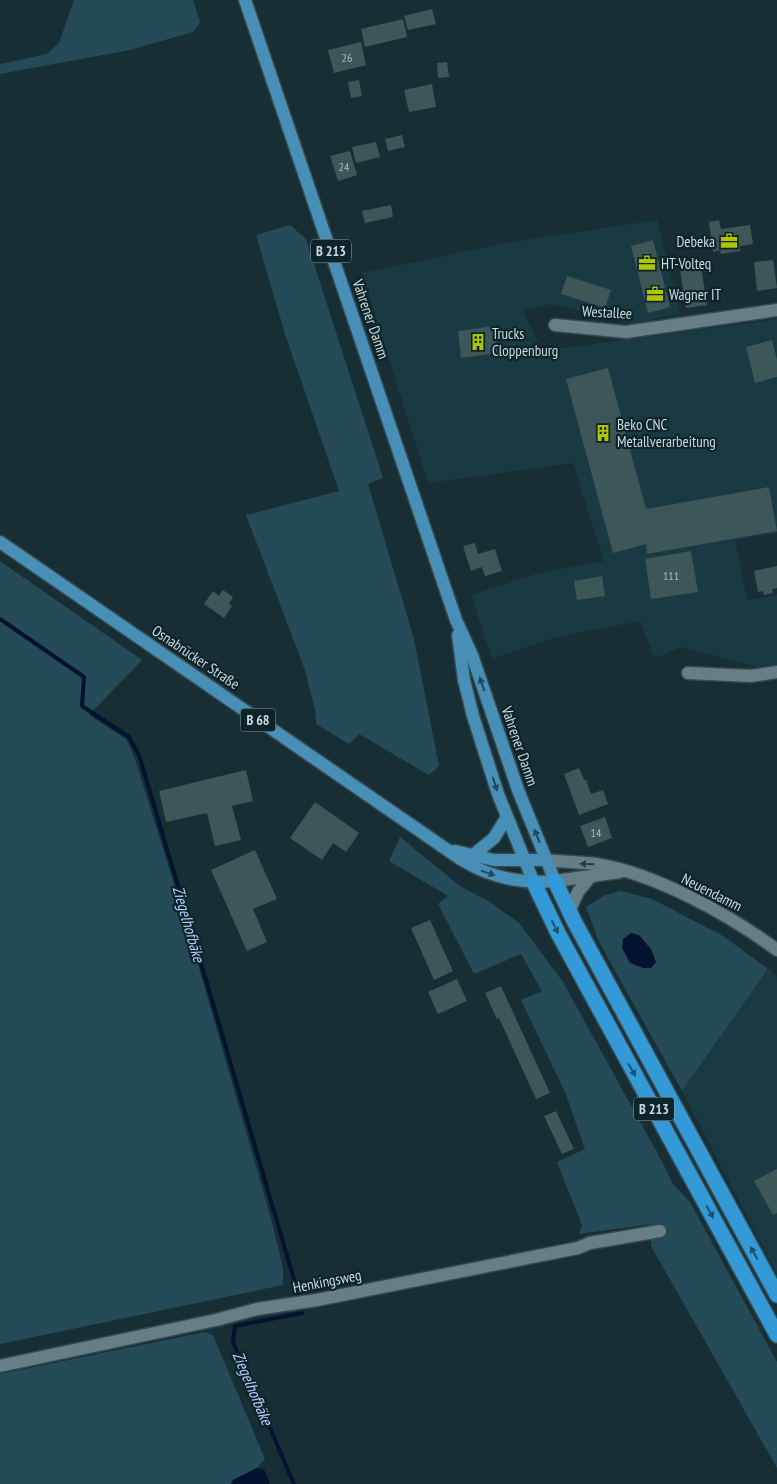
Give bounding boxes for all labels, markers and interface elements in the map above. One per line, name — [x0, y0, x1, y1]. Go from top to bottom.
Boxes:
house number: 26 — [342, 50, 352, 65]
house number: 24 — [339, 159, 350, 174]
office icon: Debeka — [719, 231, 739, 251]
place label: Debeka — [676, 232, 715, 251]
road number: B 213 — [311, 240, 351, 262]
office icon: HT-Volteq — [637, 253, 657, 273]
place label: HT-Volteq — [661, 254, 711, 273]
street label: Vahrener Damm — [348, 276, 393, 361]
office icon: Wagner IT — [645, 284, 665, 304]
place label: Wagner IT — [669, 285, 722, 304]
street label: Westallee — [581, 301, 633, 323]
place label: Trucks Cloppenburg — [492, 324, 558, 360]
building icon: Trucks Cloppenburg — [468, 332, 488, 352]
place label: Beko CNC Metallverarbeitung — [617, 415, 716, 451]
building icon: Beko CNC Metallverarbeitung — [593, 423, 613, 443]
house number: 111 — [663, 568, 679, 583]
street label: Osnabrücker Straße — [149, 621, 243, 693]
one-way arrow — [477, 676, 485, 691]
street label: Vahrener Damm — [497, 703, 542, 788]
road number: B 68 — [240, 708, 276, 732]
one-way arrow — [491, 777, 499, 792]
house number: 14 — [591, 825, 602, 840]
one-way arrow — [532, 829, 540, 844]
one-way arrow — [579, 860, 595, 868]
street label: Neuendamm — [678, 869, 746, 915]
one-way arrow — [481, 870, 496, 878]
water label: Ziegelhofbäke — [169, 884, 210, 966]
one-way arrow — [551, 920, 559, 934]
one-way arrow — [628, 1062, 636, 1077]
road number: B 213 — [634, 1098, 674, 1120]
one-way arrow — [706, 1205, 714, 1220]
one-way arrow — [749, 1246, 758, 1259]
street label: Henkingsweg — [291, 1265, 363, 1297]
water label: Ziegelhofbäke — [229, 1348, 278, 1429]

